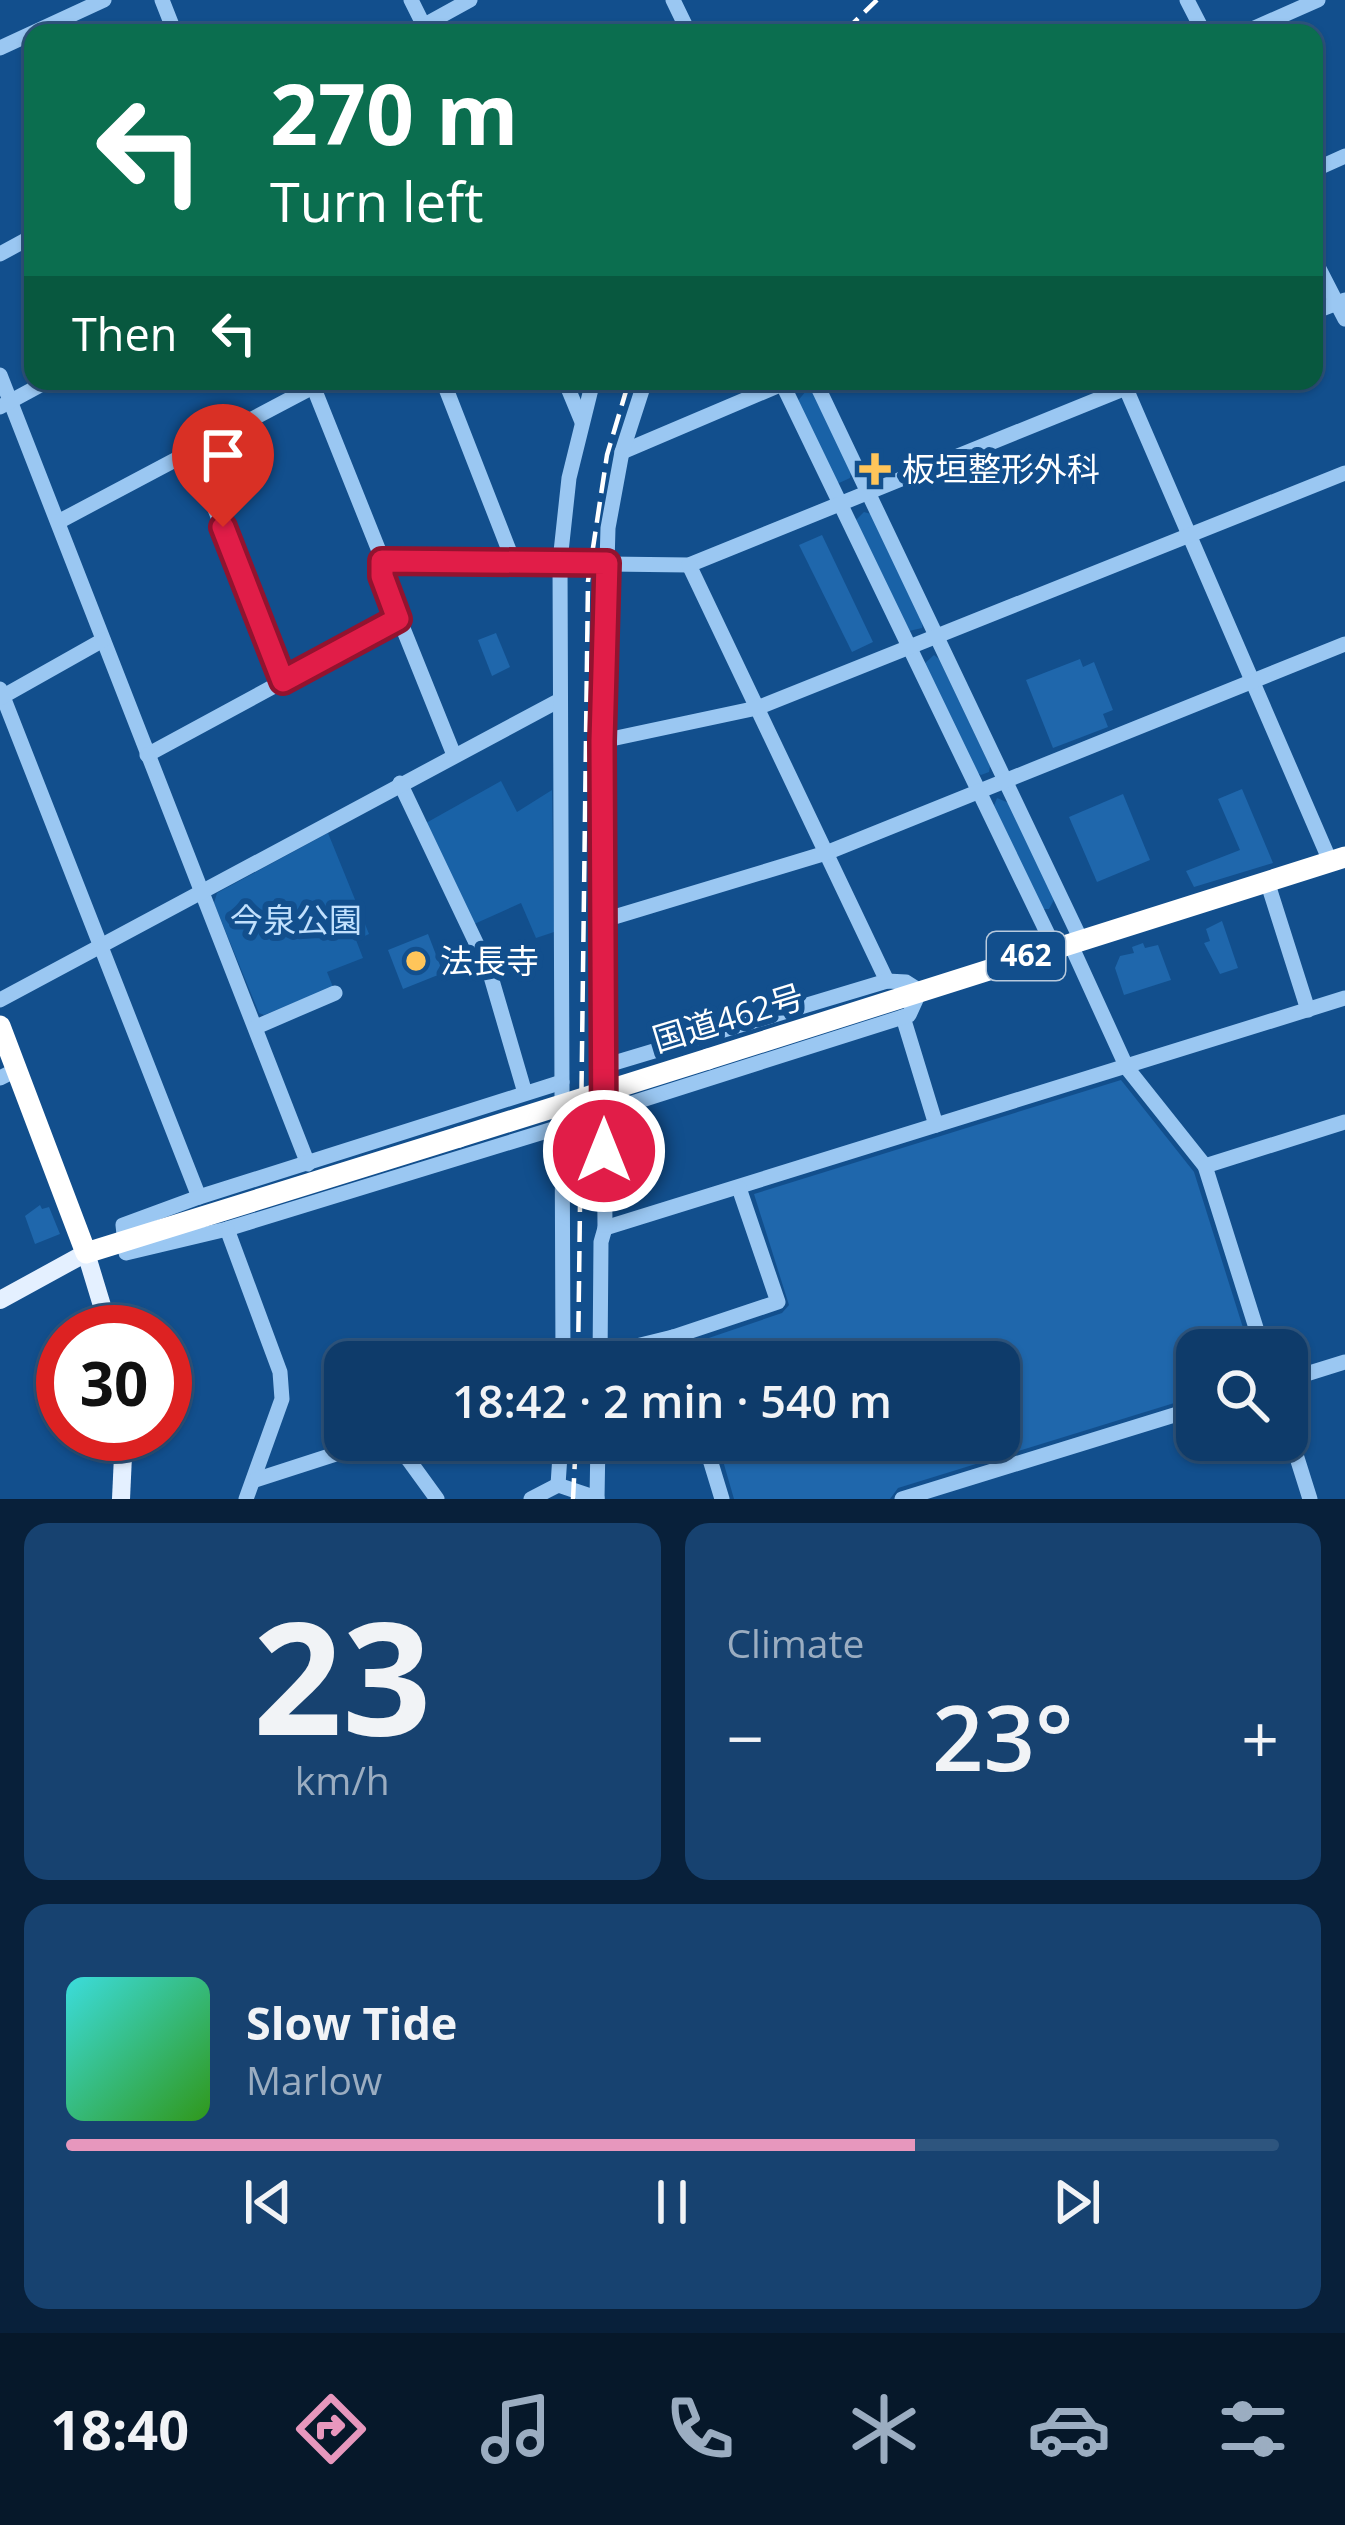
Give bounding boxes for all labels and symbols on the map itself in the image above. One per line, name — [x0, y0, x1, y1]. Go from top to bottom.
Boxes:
pin — [172, 404, 274, 527]
place label: 板垣整形外科 — [902, 446, 1100, 491]
marker: 板垣整形外科 — [859, 453, 891, 485]
park label: 今泉公園 — [230, 897, 362, 942]
road number: 462 — [987, 932, 1065, 980]
place label: 法長寺 — [440, 938, 539, 983]
marker: 法長寺 — [403, 948, 429, 974]
street label: 国道462号 — [647, 973, 809, 1062]
position arrow — [541, 1088, 667, 1214]
speed limit sign: 30 — [36, 1305, 192, 1461]

